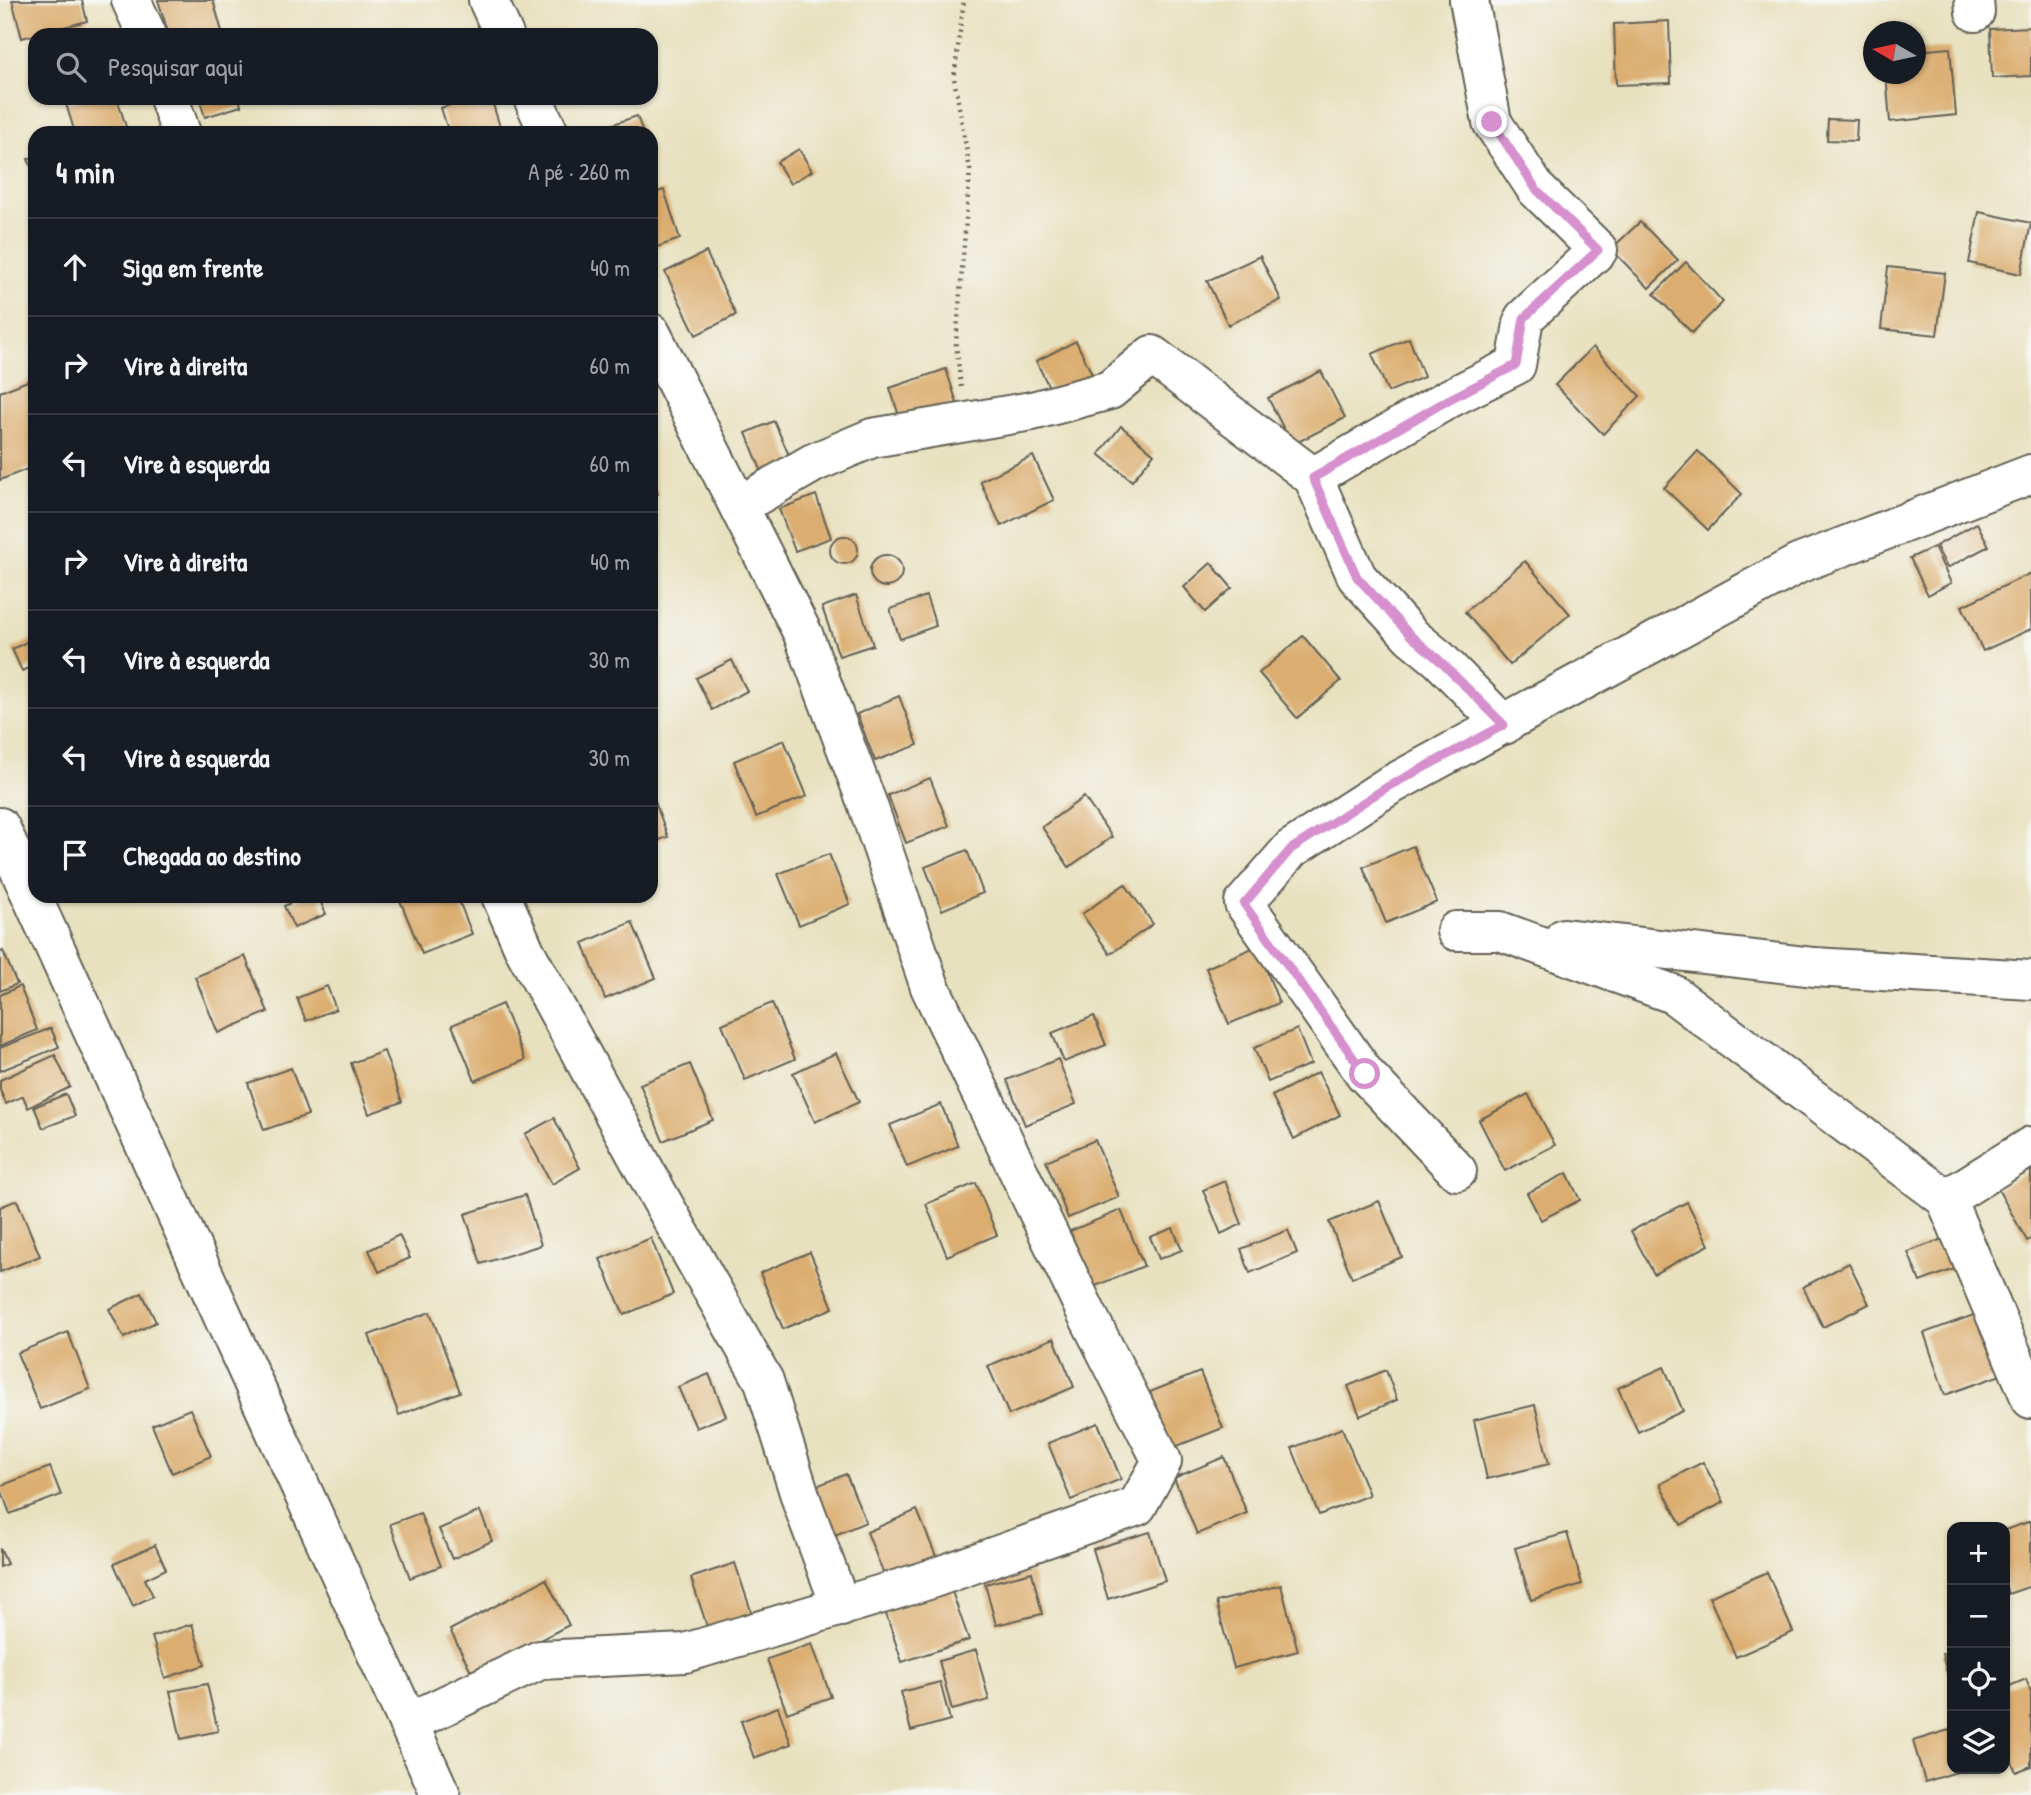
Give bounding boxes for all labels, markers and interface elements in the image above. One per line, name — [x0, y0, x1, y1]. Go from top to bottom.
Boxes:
north arrow — [1863, 21, 1926, 84]
search box — [28, 28, 658, 105]
icon: search — [52, 48, 90, 86]
text: Pesquisar aqui — [108, 49, 244, 84]
route end — [1476, 106, 1507, 137]
text: 4 min — [56, 152, 115, 192]
text: A pé · 260 m — [528, 156, 630, 187]
icon: ahead — [56, 248, 94, 286]
text: Siga em frente — [123, 250, 263, 285]
text: 40 m — [590, 252, 630, 283]
icon: right — [56, 346, 94, 384]
text: Vire à direita — [123, 348, 247, 383]
text: 60 m — [590, 350, 630, 381]
icon: left — [56, 444, 94, 482]
text: Vire à esquerda — [123, 446, 269, 481]
text: 60 m — [590, 448, 630, 479]
icon: right — [56, 542, 94, 580]
text: Vire à direita — [123, 544, 247, 579]
text: 40 m — [590, 546, 630, 577]
icon: left — [56, 640, 94, 678]
text: Vire à esquerda — [123, 642, 269, 677]
text: 30 m — [588, 644, 630, 675]
icon: left — [56, 738, 94, 776]
text: Vire à esquerda — [123, 740, 269, 775]
text: 30 m — [588, 742, 630, 773]
icon: arrive — [56, 836, 94, 874]
text: Chegada ao destino — [123, 838, 301, 873]
route start — [1349, 1058, 1380, 1089]
map controls — [1947, 1522, 2010, 1774]
button: + — [1947, 1522, 2010, 1585]
button: − — [1947, 1585, 2010, 1648]
button: locate — [1947, 1648, 2010, 1711]
button: layers — [1947, 1711, 2010, 1774]

